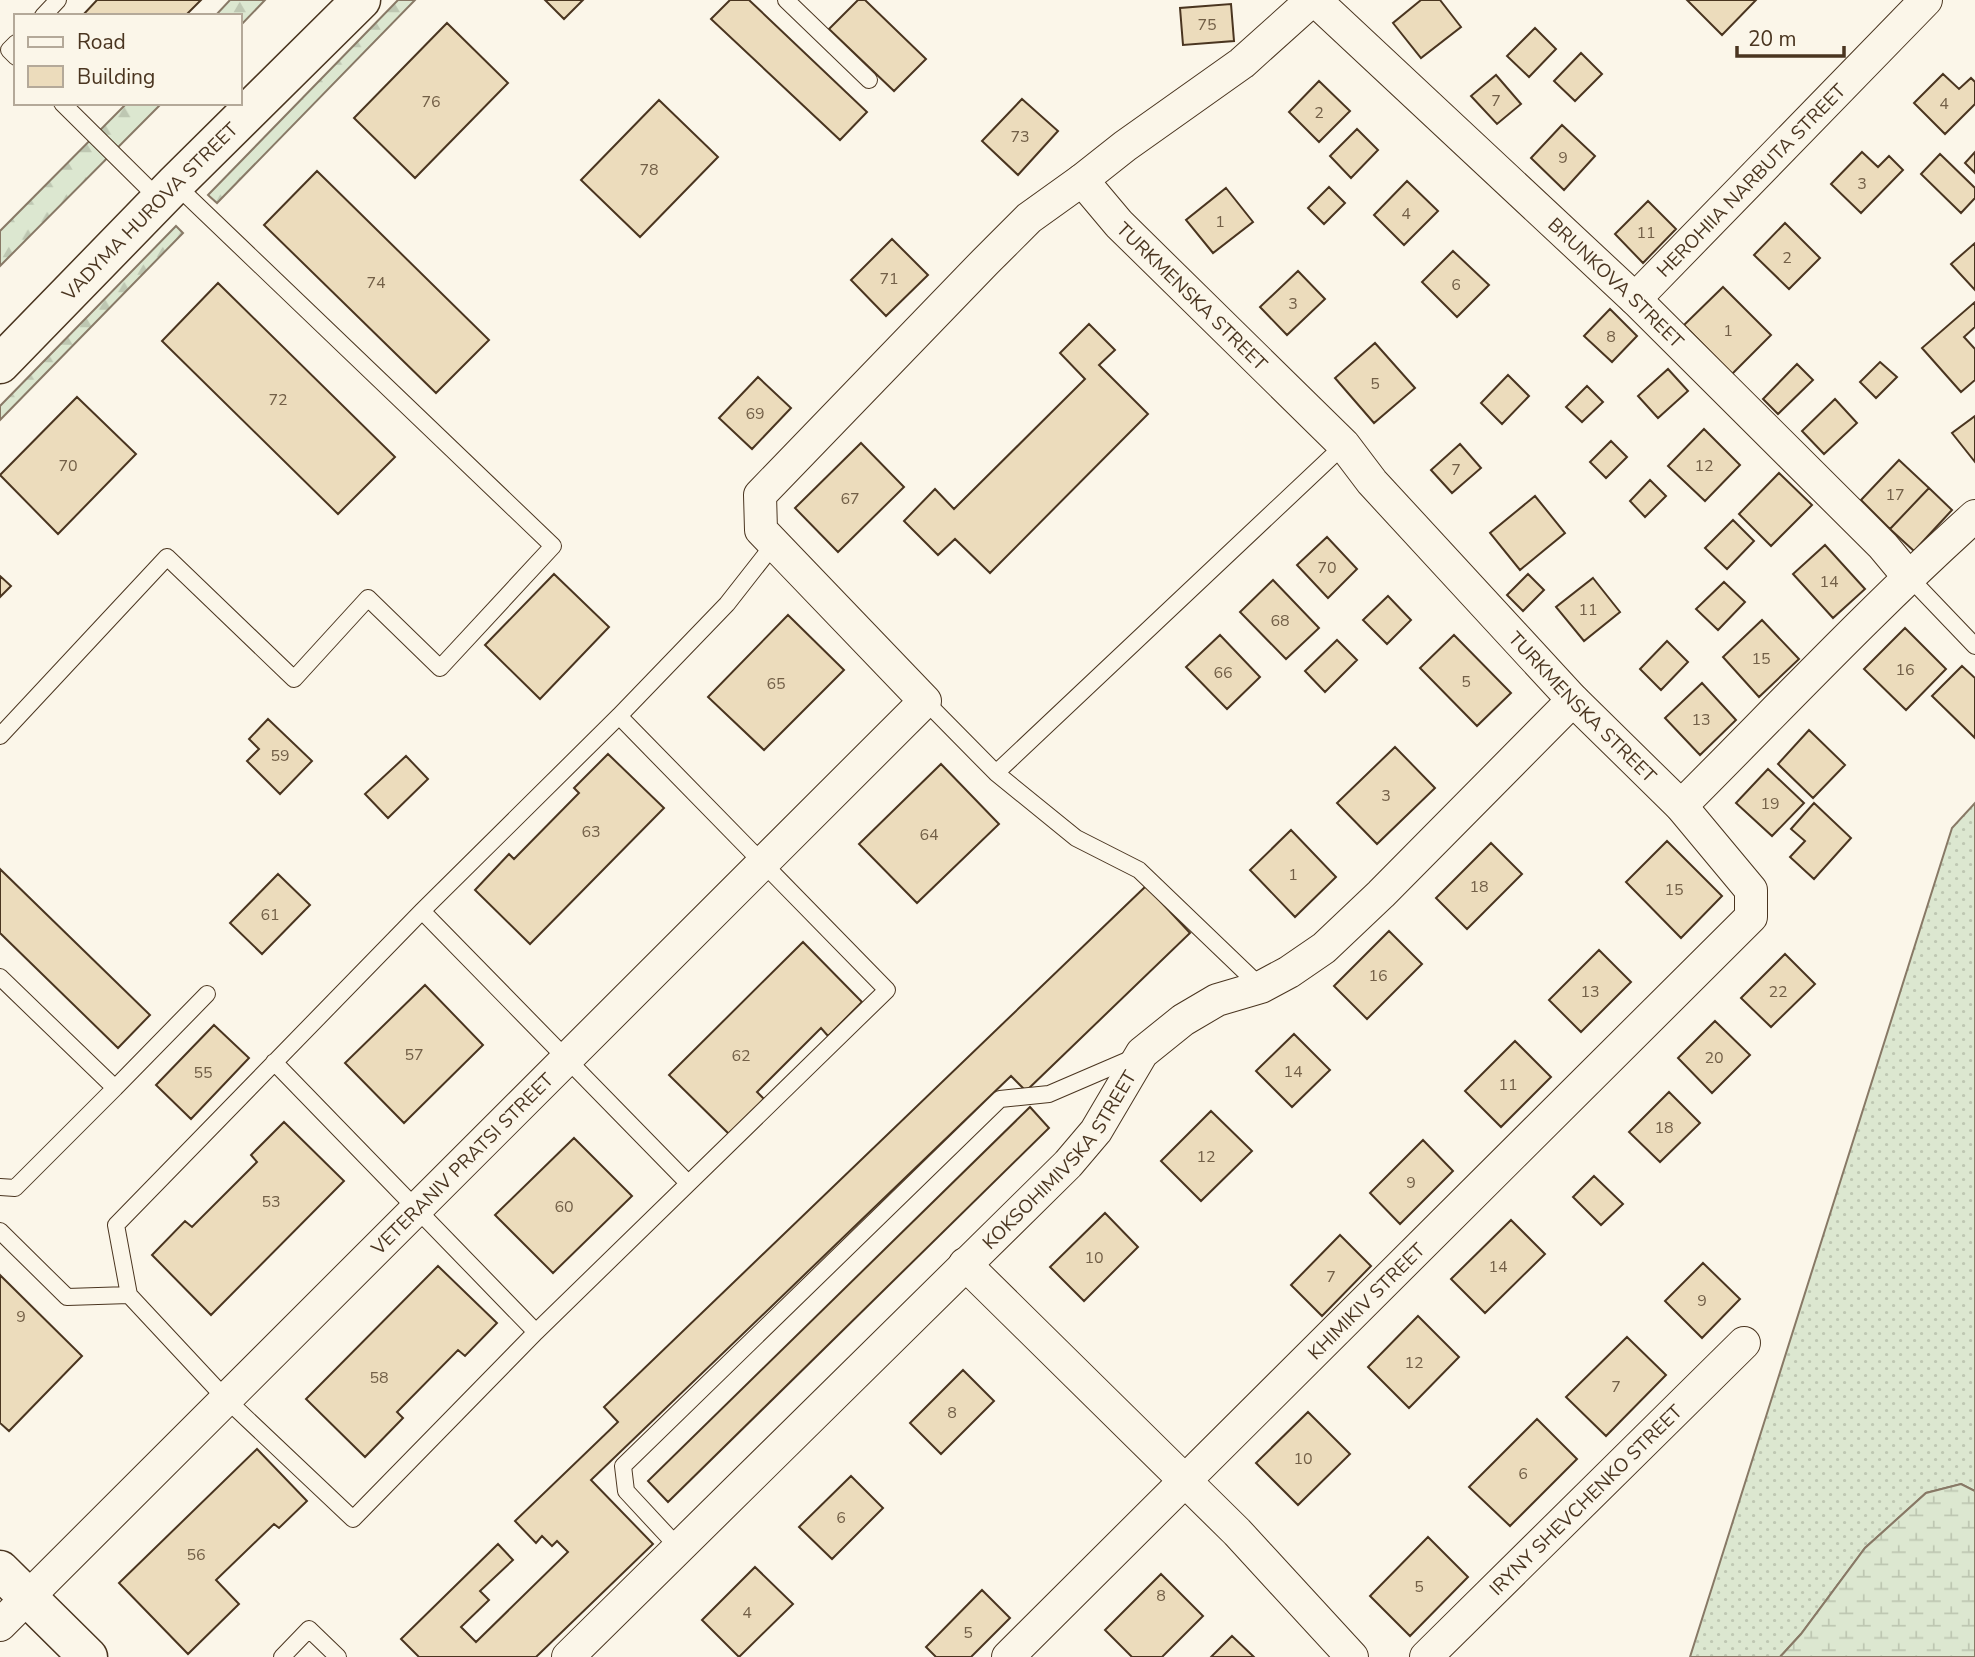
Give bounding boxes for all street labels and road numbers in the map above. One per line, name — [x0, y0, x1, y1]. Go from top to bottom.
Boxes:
street label: HEROHIIA NARBUTA STREET — [1651, 78, 1852, 283]
street label: VADYMA HUROVA STREET — [56, 116, 244, 307]
street label: BRUNKOVA STREET — [1542, 212, 1690, 355]
street label: TURKMENSKA STREET — [1110, 217, 1273, 377]
street label: TURKMENSKA STREET — [1502, 626, 1662, 789]
street label: KOKSOHIMIVSKA STREET — [977, 1066, 1143, 1255]
street label: VETERANIV PRATSI STREET — [365, 1067, 560, 1262]
street label: KHIMIKIV STREET — [1302, 1237, 1431, 1366]
street label: IRYNY SHEVCHENKO STREET — [1484, 1399, 1689, 1601]

